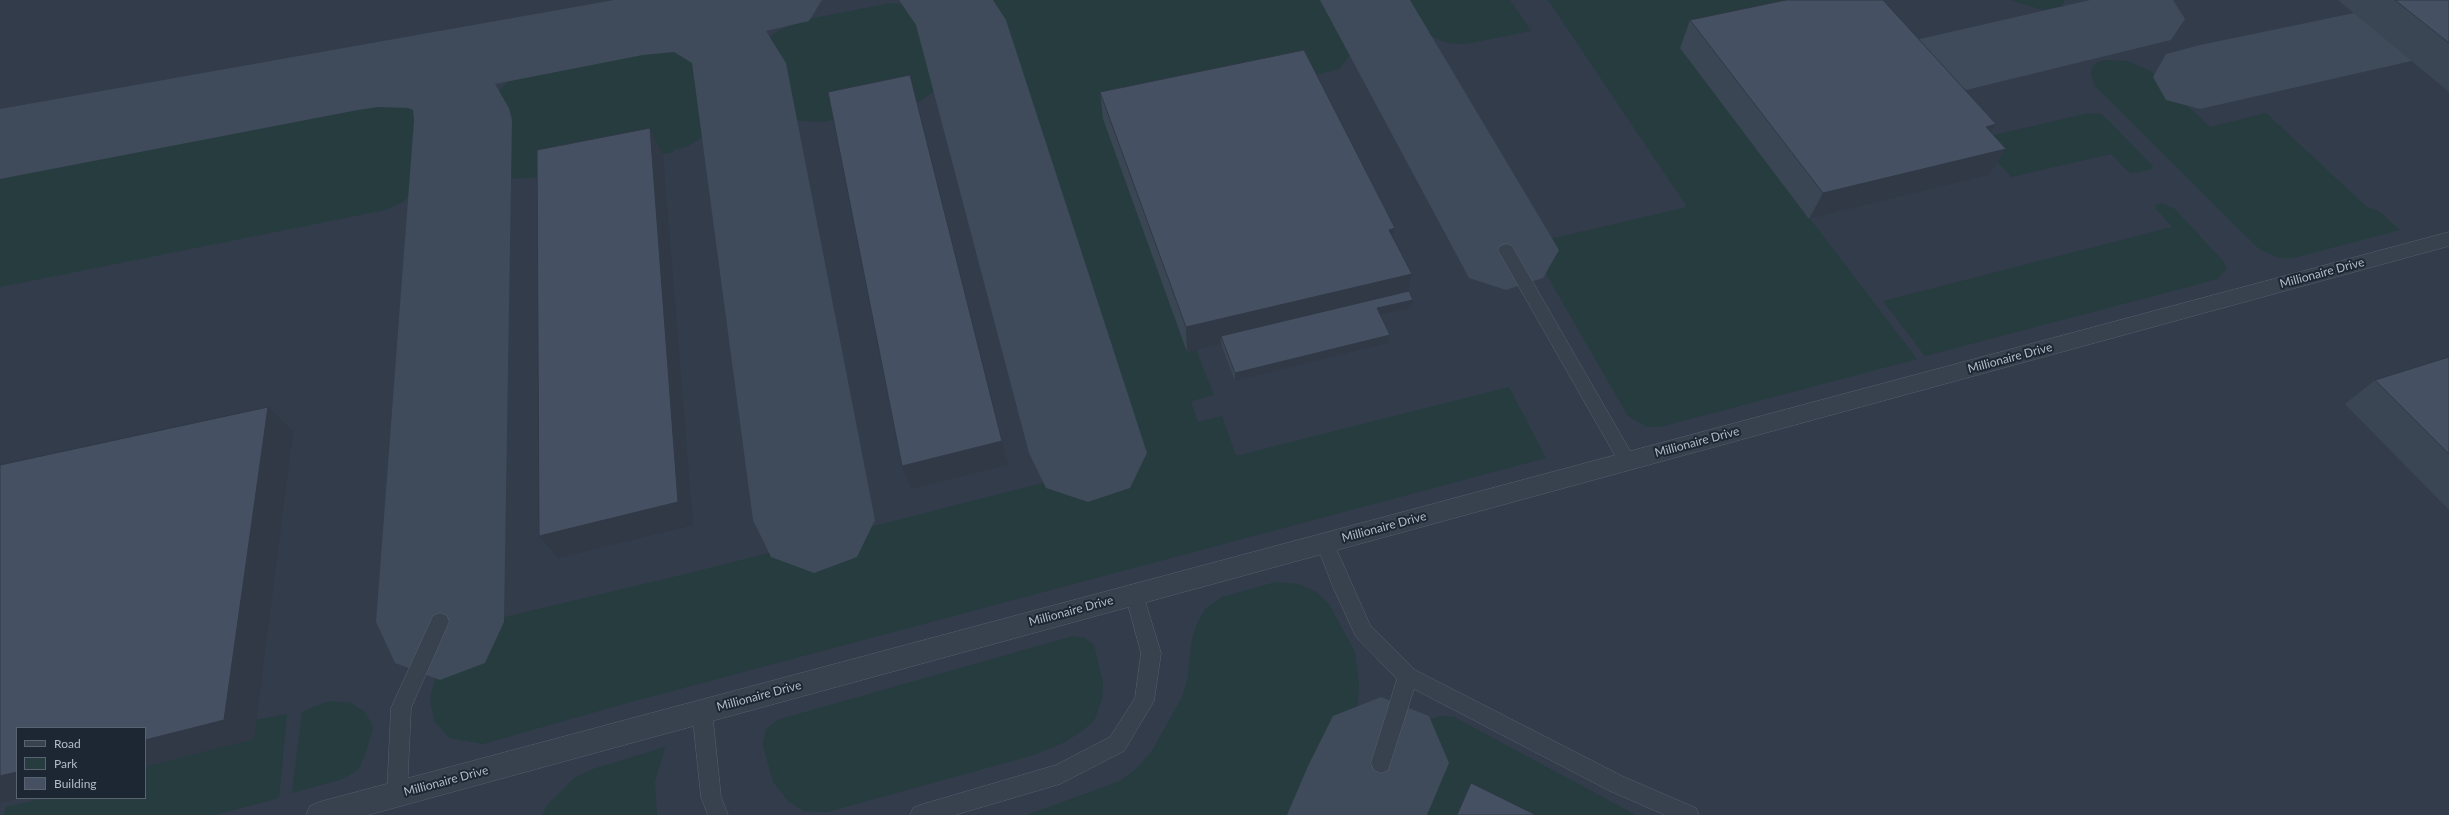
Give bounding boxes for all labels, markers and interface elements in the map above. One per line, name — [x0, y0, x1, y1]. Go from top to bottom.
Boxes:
street label: Millionaire Drive — [2278, 255, 2366, 291]
street label: Millionaire Drive — [1966, 340, 2054, 376]
street label: Millionaire Drive — [1653, 424, 1741, 460]
street label: Millionaire Drive — [1340, 509, 1428, 545]
street label: Millionaire Drive — [1027, 593, 1115, 629]
street label: Millionaire Drive — [715, 678, 803, 714]
legend — [16, 727, 146, 799]
text: Road — [54, 736, 81, 751]
text: Park — [54, 756, 77, 771]
street label: Millionaire Drive — [402, 763, 490, 799]
text: Building — [54, 776, 97, 791]

